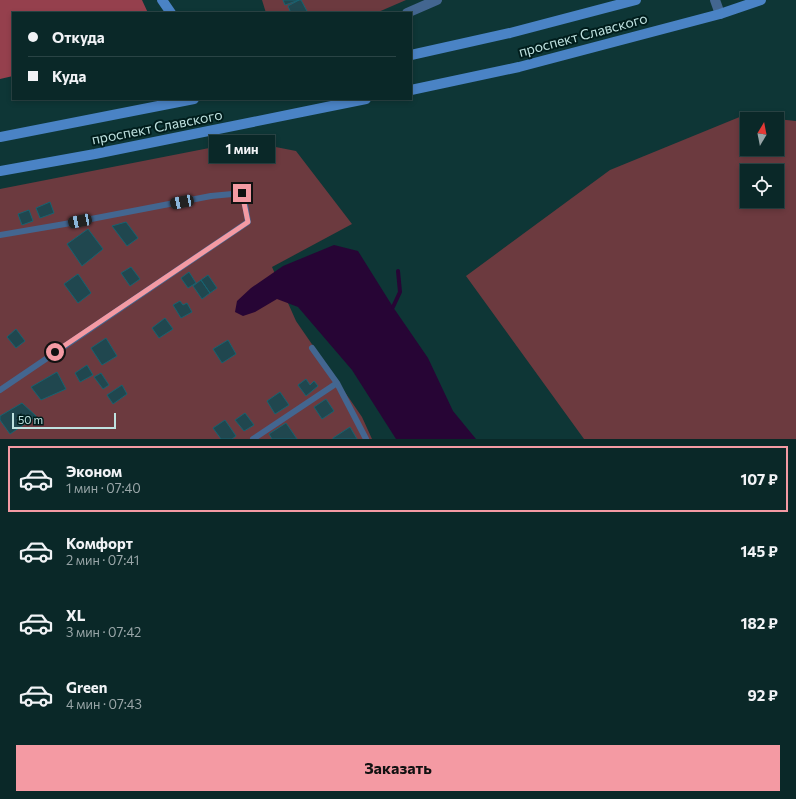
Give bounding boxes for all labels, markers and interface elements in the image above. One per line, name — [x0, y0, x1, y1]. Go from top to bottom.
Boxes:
street label: проспект Славского — [517, 9, 649, 60]
text: Откуда — [52, 28, 105, 46]
text: Куда — [52, 67, 86, 85]
street label: проспект Славского — [90, 105, 224, 148]
north arrow — [740, 112, 784, 156]
map controls — [740, 112, 784, 208]
callout: 1 мин — [209, 135, 275, 163]
text: 1 мин — [225, 141, 259, 157]
button: locate — [740, 164, 784, 208]
route end — [233, 184, 251, 202]
car — [169, 194, 195, 210]
car — [67, 213, 93, 229]
route start — [46, 343, 64, 361]
scale bar — [12, 411, 116, 430]
text: 50 m — [18, 413, 43, 426]
icon: car — [18, 461, 54, 497]
text: Эконом — [66, 462, 122, 480]
text: 107 ₽ — [740, 470, 778, 488]
text: 1 мин · 07:40 — [66, 480, 141, 496]
icon: car — [18, 533, 54, 569]
text: Комфорт — [66, 534, 133, 552]
text: 145 ₽ — [741, 542, 778, 560]
text: 2 мин · 07:41 — [66, 552, 139, 568]
icon: car — [18, 605, 54, 641]
text: XL — [66, 606, 85, 624]
text: 182 ₽ — [741, 614, 778, 632]
text: 3 мин · 07:42 — [66, 624, 141, 640]
icon: car — [18, 677, 54, 713]
text: Green — [66, 678, 107, 696]
text: 92 ₽ — [748, 686, 778, 704]
text: 4 мин · 07:43 — [66, 696, 142, 712]
button: Заказать — [16, 745, 780, 791]

